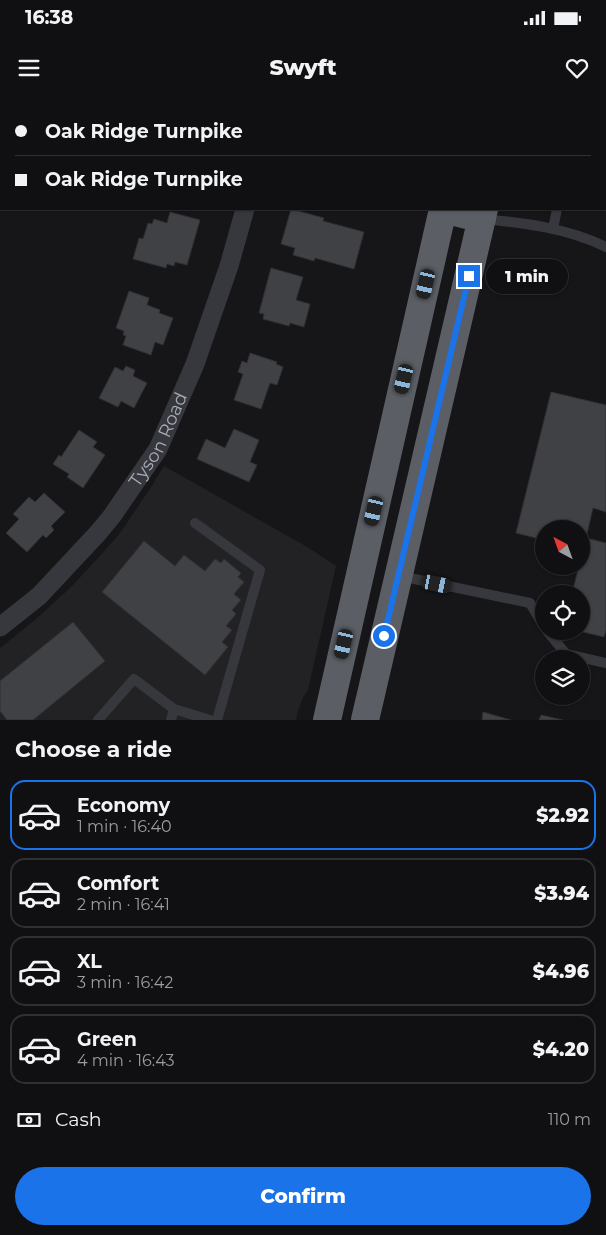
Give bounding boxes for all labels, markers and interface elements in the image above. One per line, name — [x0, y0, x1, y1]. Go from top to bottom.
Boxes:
text: 16:38 — [25, 6, 73, 29]
icon: menu — [15, 54, 43, 82]
text: Swyft — [269, 54, 337, 81]
icon: heart — [563, 54, 591, 82]
text: Oak Ridge Turnpike — [45, 120, 243, 143]
text: Oak Ridge Turnpike — [45, 168, 243, 191]
callout: 1 min — [486, 258, 569, 294]
route end — [458, 265, 480, 287]
text: 1 min — [505, 267, 549, 286]
car — [415, 268, 436, 300]
car — [393, 363, 414, 395]
street label: Tyson Road — [124, 389, 192, 491]
car — [363, 495, 384, 527]
north arrow — [535, 520, 590, 575]
map controls — [535, 520, 590, 705]
car — [420, 574, 453, 594]
button: locate — [535, 585, 590, 640]
route start — [373, 625, 395, 647]
car — [333, 628, 354, 660]
button: layers — [535, 650, 590, 705]
text: Choose a ride — [15, 736, 172, 763]
icon: car — [17, 793, 62, 838]
text: Economy — [77, 794, 170, 817]
text: $2.92 — [536, 804, 589, 827]
text: 1 min · 16:40 — [77, 817, 172, 836]
icon: car — [17, 871, 62, 916]
text: Comfort — [77, 872, 159, 895]
text: $3.94 — [534, 882, 589, 905]
text: 2 min · 16:41 — [77, 895, 170, 914]
icon: car — [17, 949, 62, 994]
text: XL — [77, 950, 102, 973]
text: $4.96 — [533, 960, 589, 983]
text: 3 min · 16:42 — [77, 973, 173, 992]
icon: car — [17, 1027, 62, 1072]
text: Green — [77, 1028, 137, 1051]
text: $4.20 — [533, 1038, 589, 1061]
text: 4 min · 16:43 — [77, 1051, 175, 1070]
icon: cash — [15, 1106, 43, 1134]
text: Cash — [55, 1108, 102, 1131]
text: 110 m — [548, 1110, 591, 1129]
button: Confirm — [15, 1167, 591, 1225]

